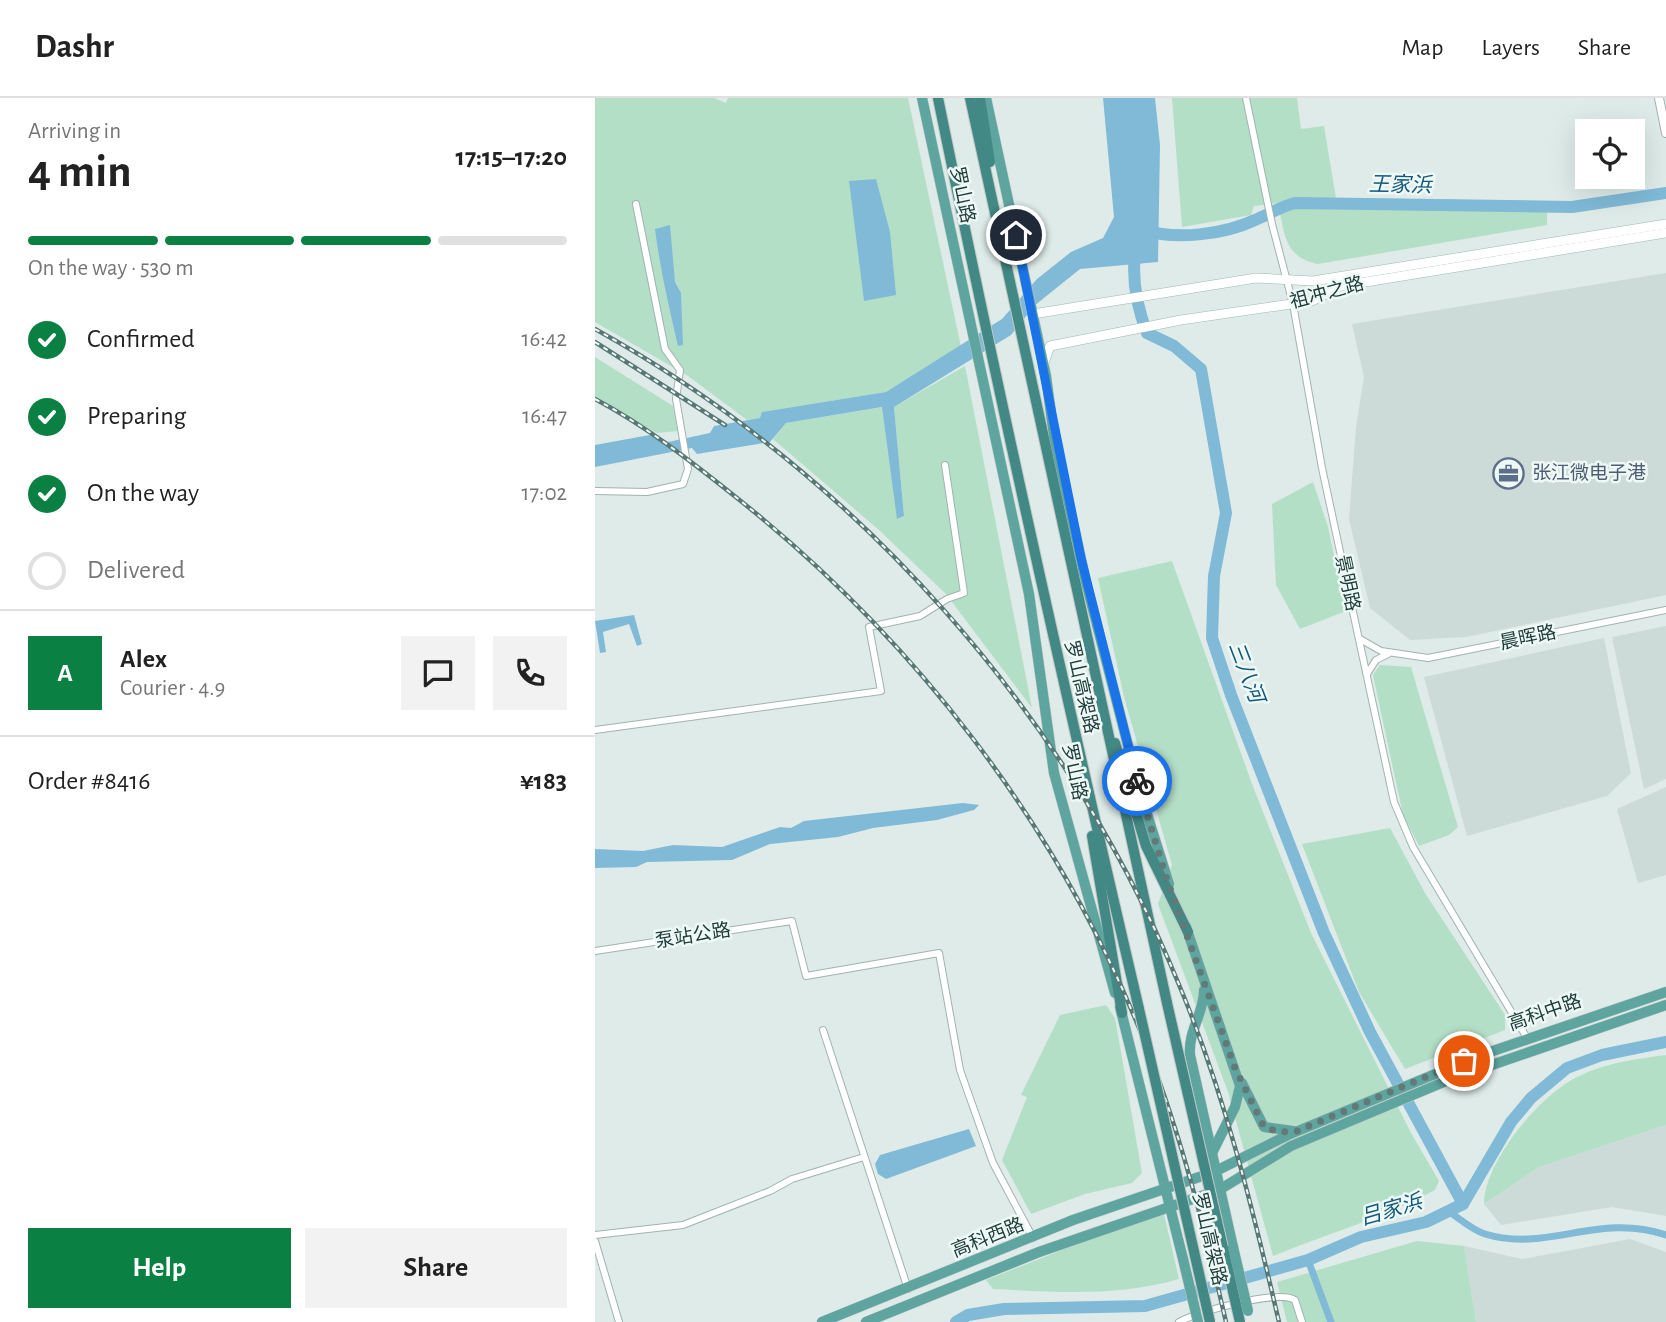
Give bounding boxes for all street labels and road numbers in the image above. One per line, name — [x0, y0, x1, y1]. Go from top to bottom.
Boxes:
street label: 罗山路 — [947, 165, 978, 225]
street label: 祖冲之路 — [1287, 272, 1366, 312]
street label: 景明路 — [1332, 553, 1363, 613]
street label: 晨晖路 — [1498, 622, 1558, 653]
street label: 罗山高架路 — [1061, 638, 1103, 735]
street label: 罗山路 — [1059, 742, 1090, 802]
street label: 泵站公路 — [654, 920, 732, 951]
street label: 高科中路 — [1505, 990, 1584, 1034]
street label: 罗山高架路 — [1189, 1190, 1231, 1287]
street label: 高科西路 — [948, 1213, 1027, 1261]

